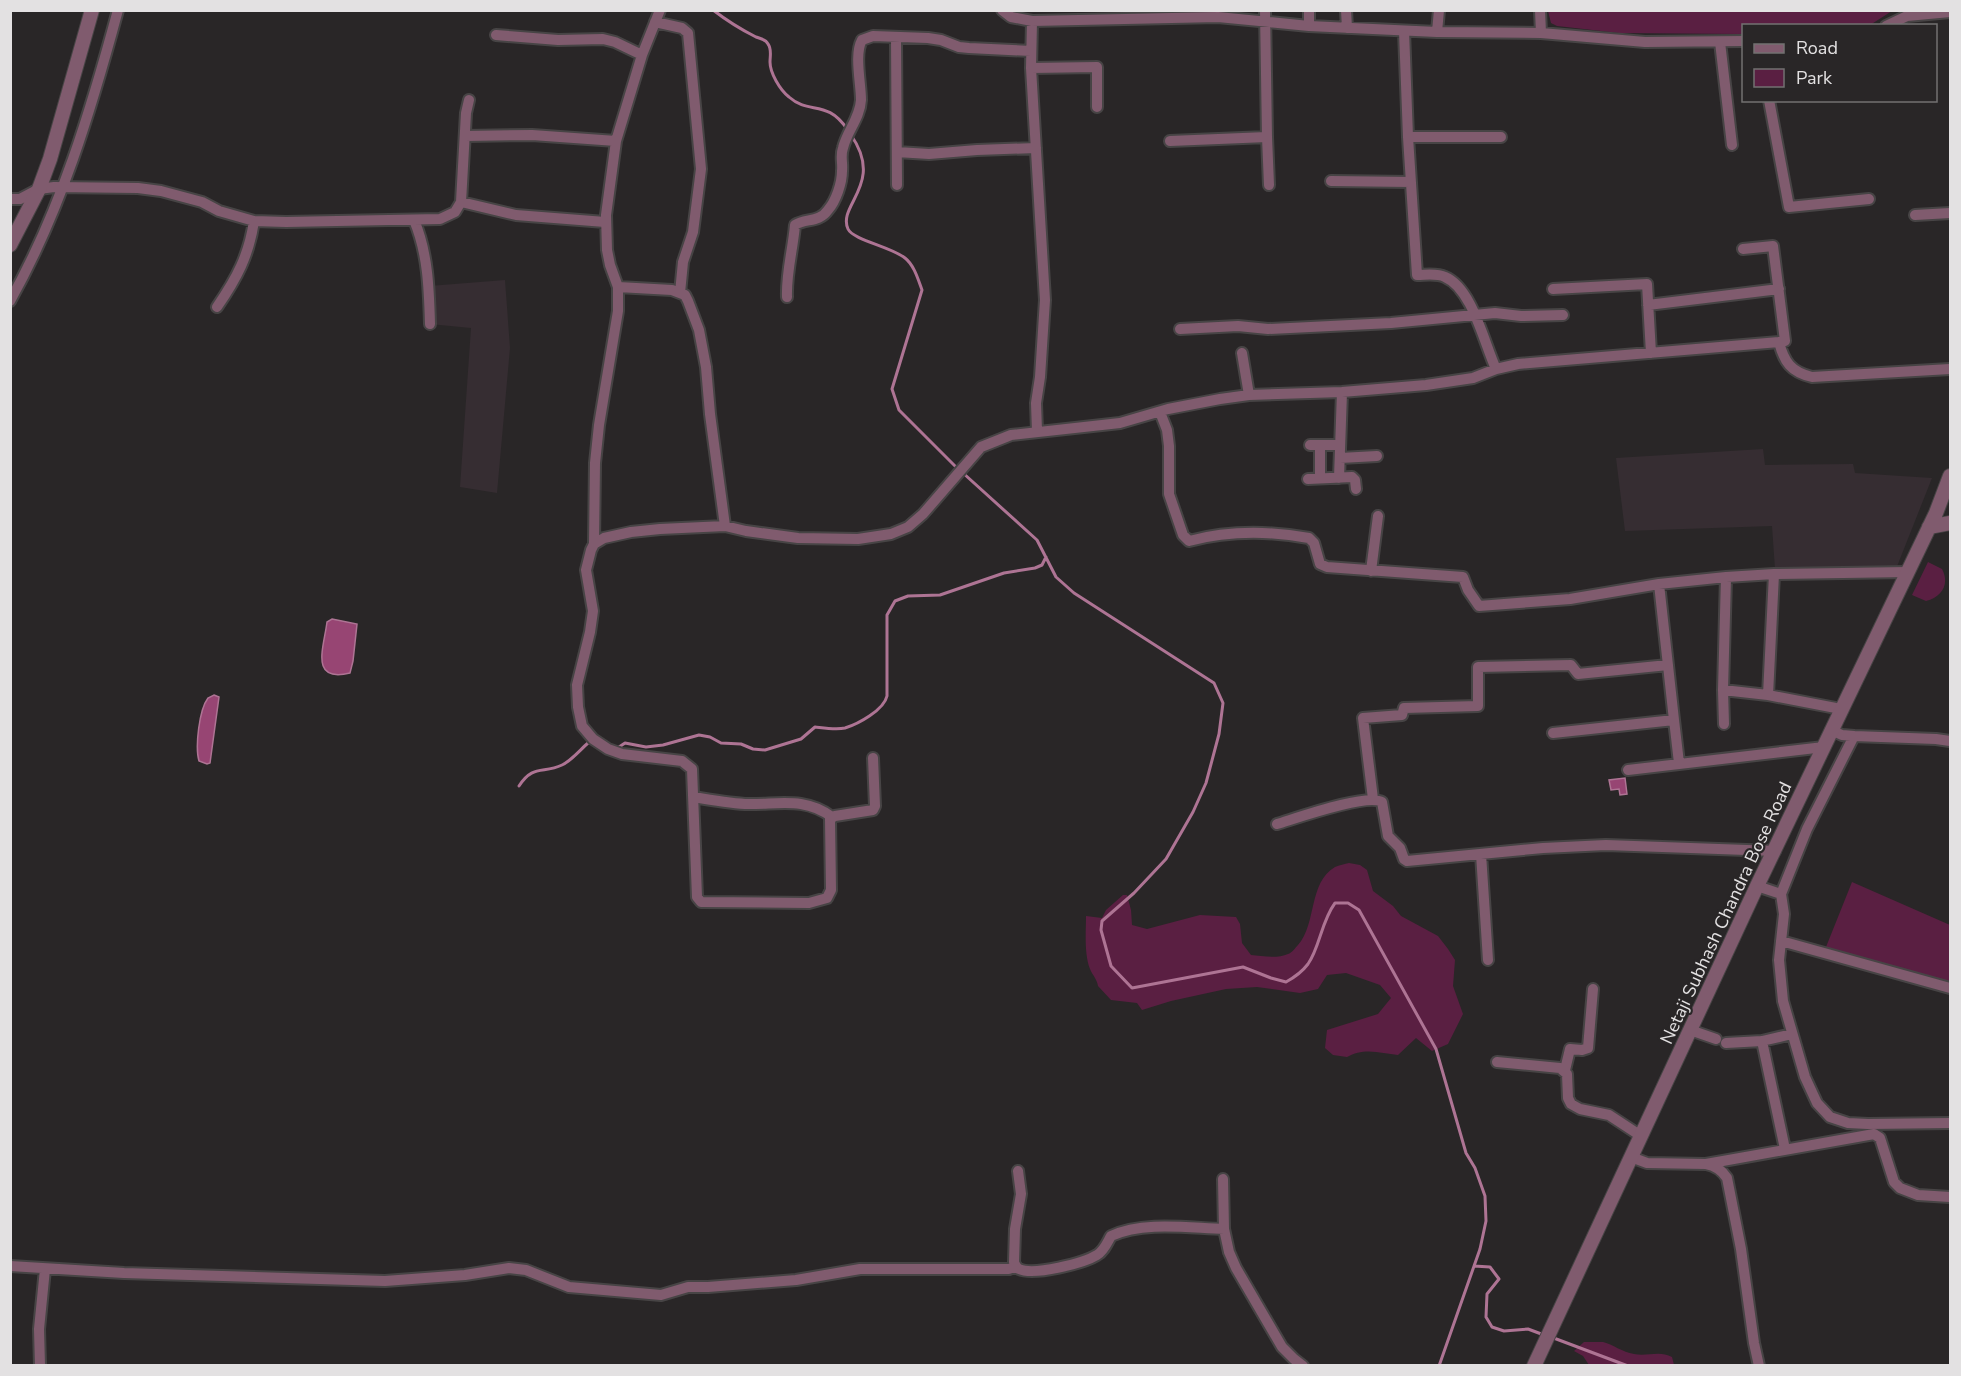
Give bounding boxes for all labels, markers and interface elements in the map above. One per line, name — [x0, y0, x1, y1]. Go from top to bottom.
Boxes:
legend — [1742, 24, 1937, 102]
text: Road — [1796, 36, 1838, 60]
text: Park — [1796, 66, 1833, 90]
street label: Netaji Subhash Chandra Bose Road — [1655, 778, 1797, 1048]

